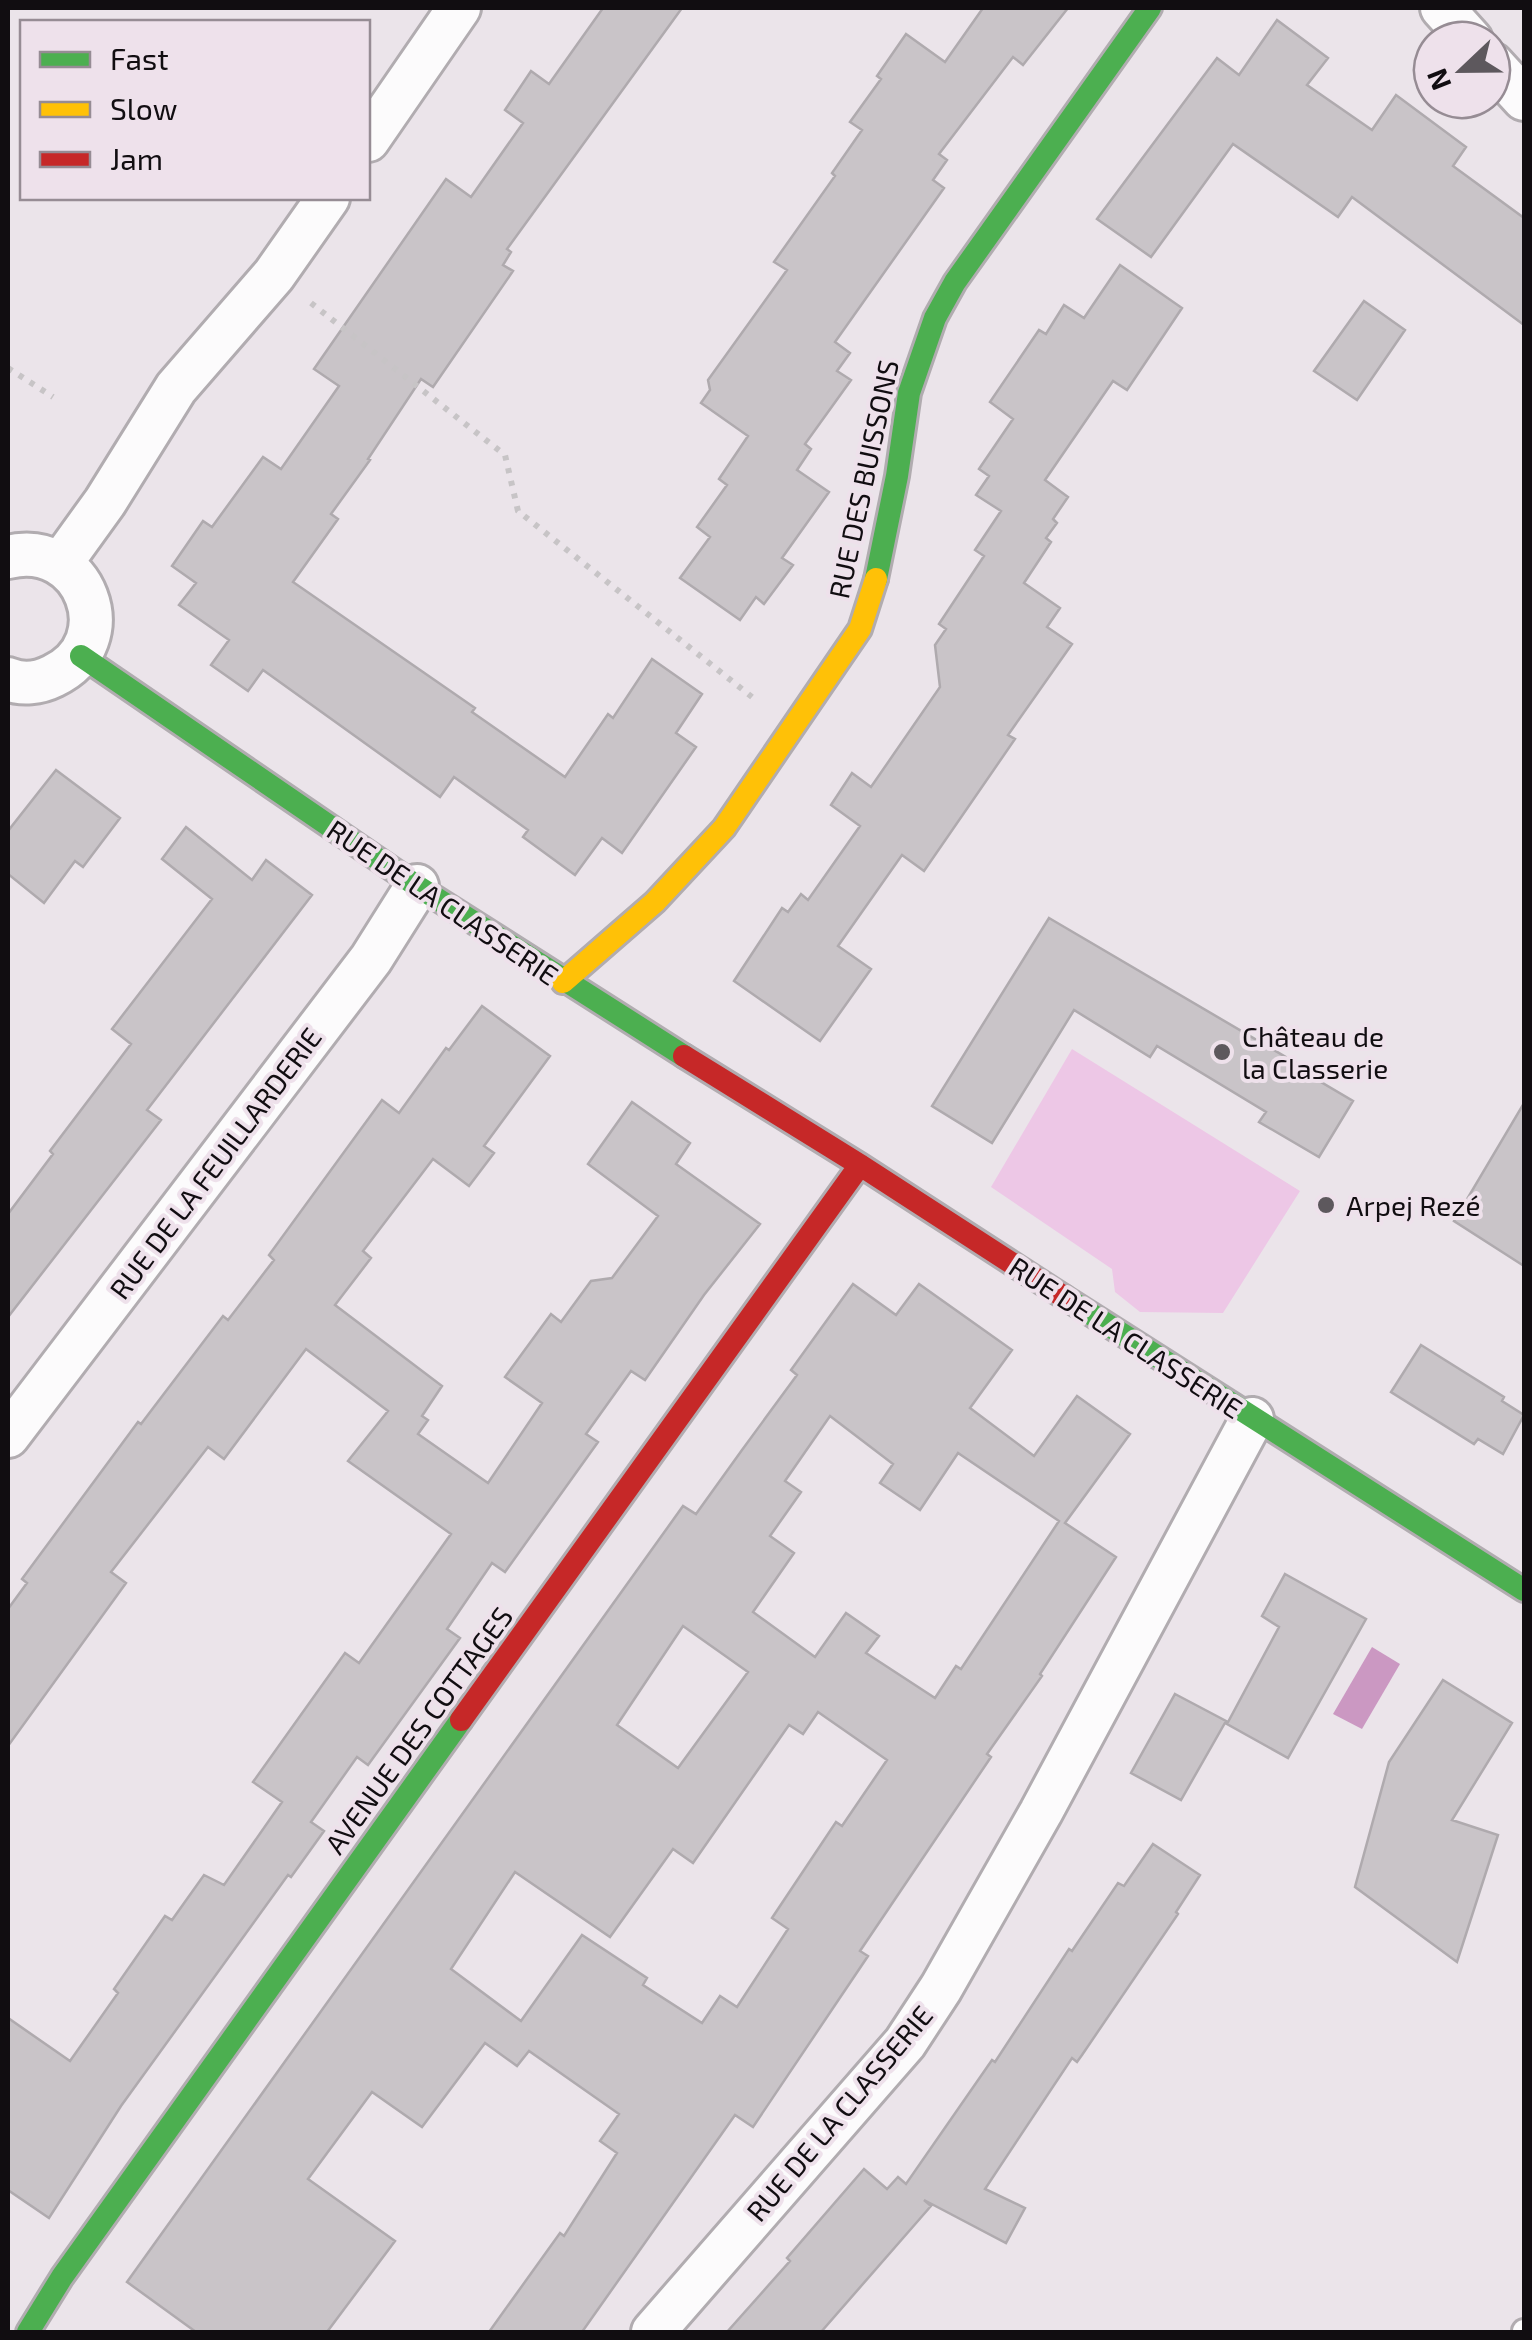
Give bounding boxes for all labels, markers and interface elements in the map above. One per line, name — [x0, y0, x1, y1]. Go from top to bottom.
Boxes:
legend — [20, 20, 370, 200]
north arrow — [1412, 20, 1512, 120]
text: Fast — [110, 40, 169, 76]
text: N — [1418, 64, 1457, 95]
text: Slow — [110, 90, 177, 126]
text: Jam — [110, 140, 163, 176]
street label: RUE DES BUISSONS — [821, 357, 905, 601]
street label: RUE DE LA CLASSERIE — [321, 812, 565, 992]
place label: Château de la Classerie — [1242, 1019, 1388, 1085]
street label: RUE DE LA FEUILLARDERIE — [102, 1021, 328, 1305]
marker: Château de la Classerie — [1211, 1041, 1233, 1063]
place label: Arpej Rezé — [1346, 1188, 1481, 1222]
marker: Arpej Rezé — [1315, 1194, 1337, 1216]
street label: RUE DE LA CLASSERIE — [1003, 1249, 1249, 1425]
street label: AVENUE DES COTTAGES — [317, 1600, 519, 1860]
street label: RUE DE LA CLASSERIE — [739, 1998, 939, 2228]

